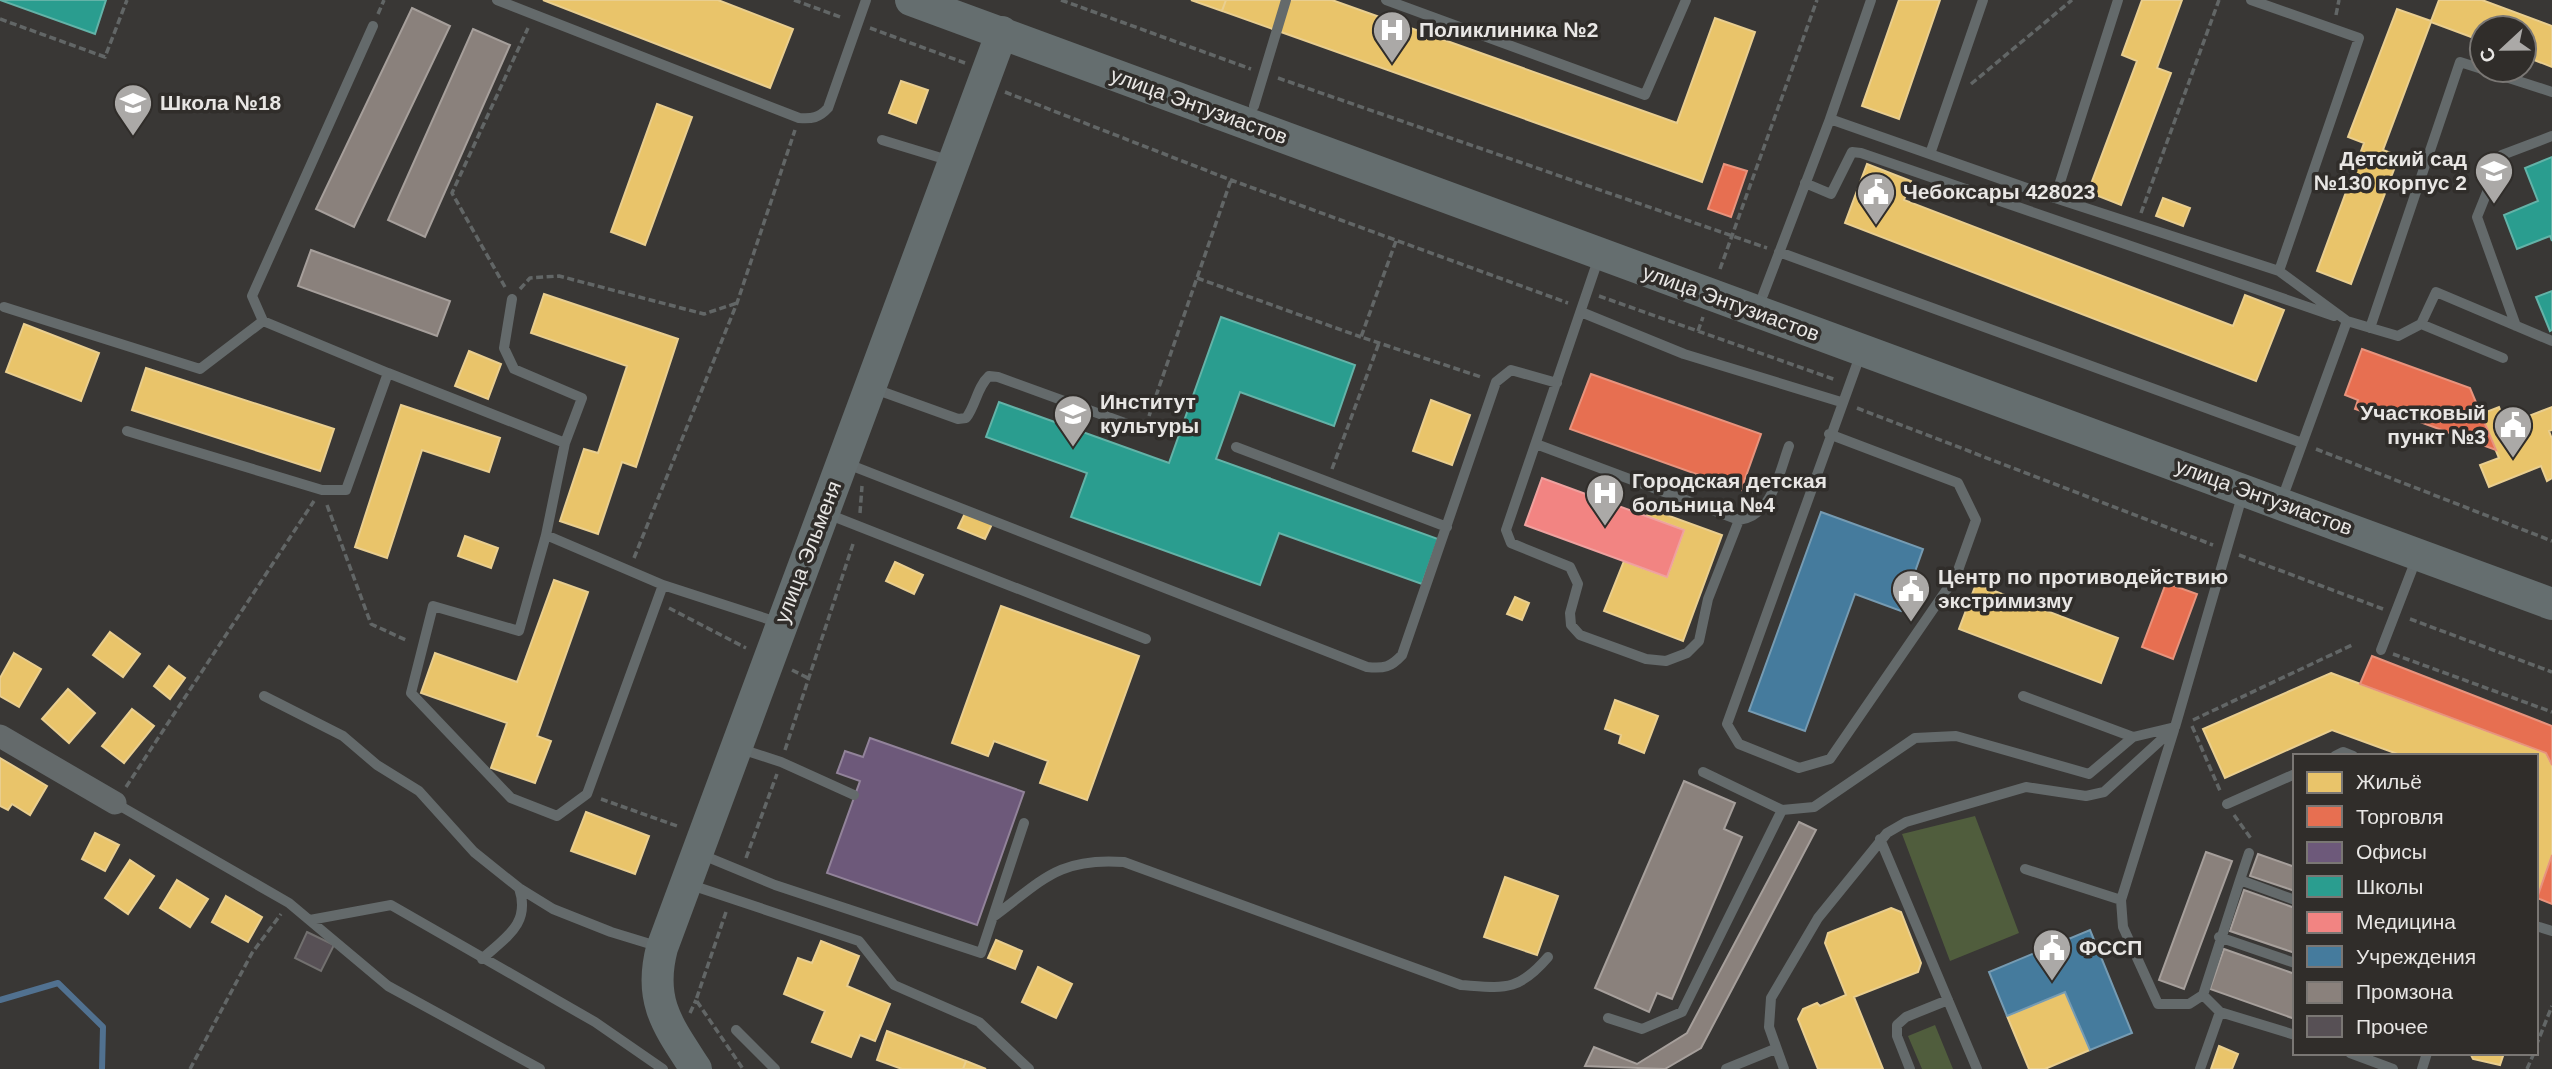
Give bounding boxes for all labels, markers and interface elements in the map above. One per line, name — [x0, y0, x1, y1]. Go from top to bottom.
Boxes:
hospital icon: Поликлиника №2 — [1371, 9, 1413, 64]
north arrow — [2468, 14, 2538, 84]
place label: Поликлиника №2 — [1419, 18, 1598, 41]
text: С — [2475, 45, 2500, 65]
street label: улица Энтузиастов — [1108, 63, 1291, 148]
school or university icon: Школа №18 — [112, 82, 154, 137]
place label: Школа №18 — [160, 91, 282, 114]
place label: Детский сад №130 корпус 2 — [2314, 147, 2467, 194]
school or university icon: Детский сад №130 корпус 2 — [2473, 150, 2515, 205]
public building icon: Чебоксары 428023 — [1855, 171, 1897, 226]
place label: Чебоксары 428023 — [1903, 180, 2095, 203]
street label: улица Энтузиастов — [1640, 260, 1823, 345]
place label: Институт культуры — [1100, 390, 1199, 437]
school or university icon: Институт культуры — [1052, 393, 1094, 448]
place label: Участковый пункт №3 — [2360, 401, 2486, 448]
public building icon: Участковый пункт №3 — [2492, 404, 2534, 459]
street label: улица Энтузиастов — [2173, 454, 2356, 539]
place label: Городская детская больница №4 — [1632, 469, 1827, 516]
hospital icon: Городская детская больница №4 — [1584, 472, 1626, 527]
street label: улица Эльменя — [770, 478, 845, 626]
place label: Центр по противодействию экстримизму — [1938, 565, 2228, 612]
public building icon: Центр по противодействию экстримизму — [1890, 568, 1932, 623]
legend — [2293, 754, 2538, 1055]
text: Жильё — [2356, 770, 2422, 793]
text: Торговля — [2356, 805, 2444, 828]
text: Офисы — [2356, 840, 2427, 863]
text: Школы — [2356, 875, 2423, 898]
text: Медицина — [2356, 910, 2456, 933]
public building icon: ФССП — [2031, 927, 2073, 982]
place label: ФССП — [2079, 936, 2142, 959]
text: Учреждения — [2356, 945, 2476, 968]
text: Промзона — [2356, 980, 2453, 1003]
text: Прочее — [2356, 1015, 2428, 1038]

